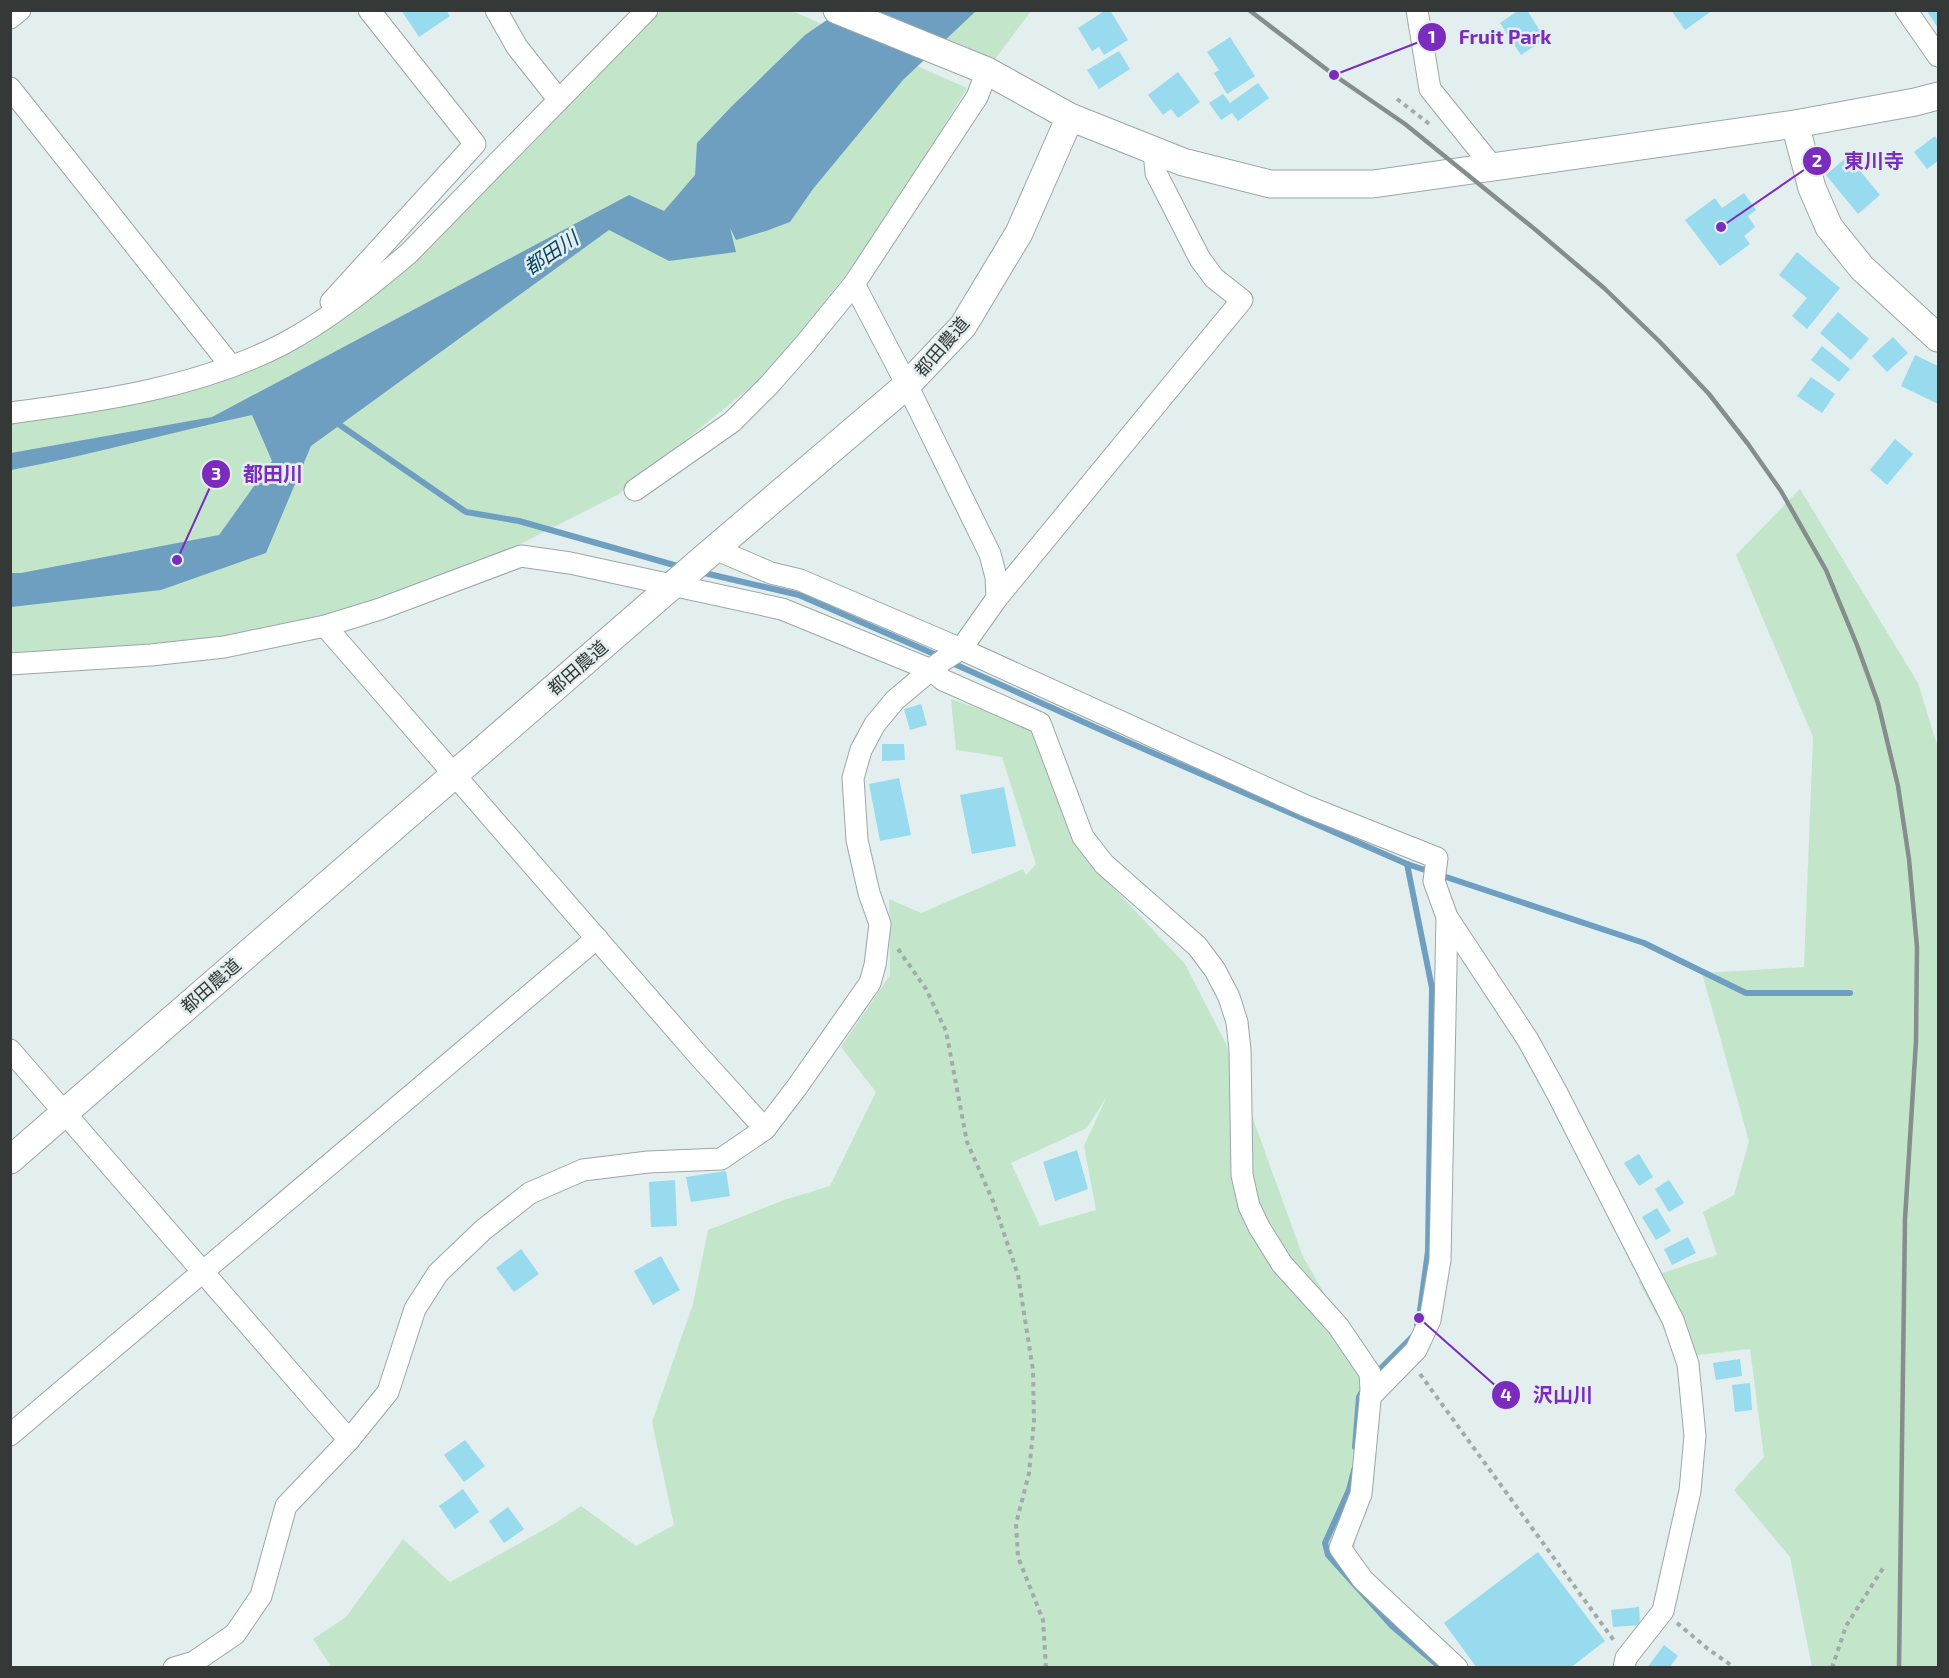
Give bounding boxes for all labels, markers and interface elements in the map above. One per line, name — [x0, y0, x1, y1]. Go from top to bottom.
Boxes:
callout: Fruit Park — [1417, 18, 1563, 56]
text: Fruit Park — [1459, 24, 1552, 48]
text: 1 — [1428, 25, 1436, 47]
callout: 東川寺 — [1802, 142, 1916, 180]
text: 東川寺 — [1844, 148, 1904, 172]
text: 2 — [1812, 149, 1822, 171]
water label: 都田川 — [519, 224, 584, 279]
street label: 都田農道 — [909, 312, 973, 381]
callout: 都田川 — [201, 455, 315, 493]
text: 都田川 — [243, 461, 303, 485]
text: 3 — [211, 462, 221, 484]
street label: 都田農道 — [543, 635, 612, 699]
street label: 都田農道 — [176, 953, 245, 1017]
callout: 沢山川 — [1491, 1376, 1605, 1414]
text: 沢山川 — [1533, 1382, 1593, 1406]
text: 4 — [1500, 1383, 1512, 1405]

